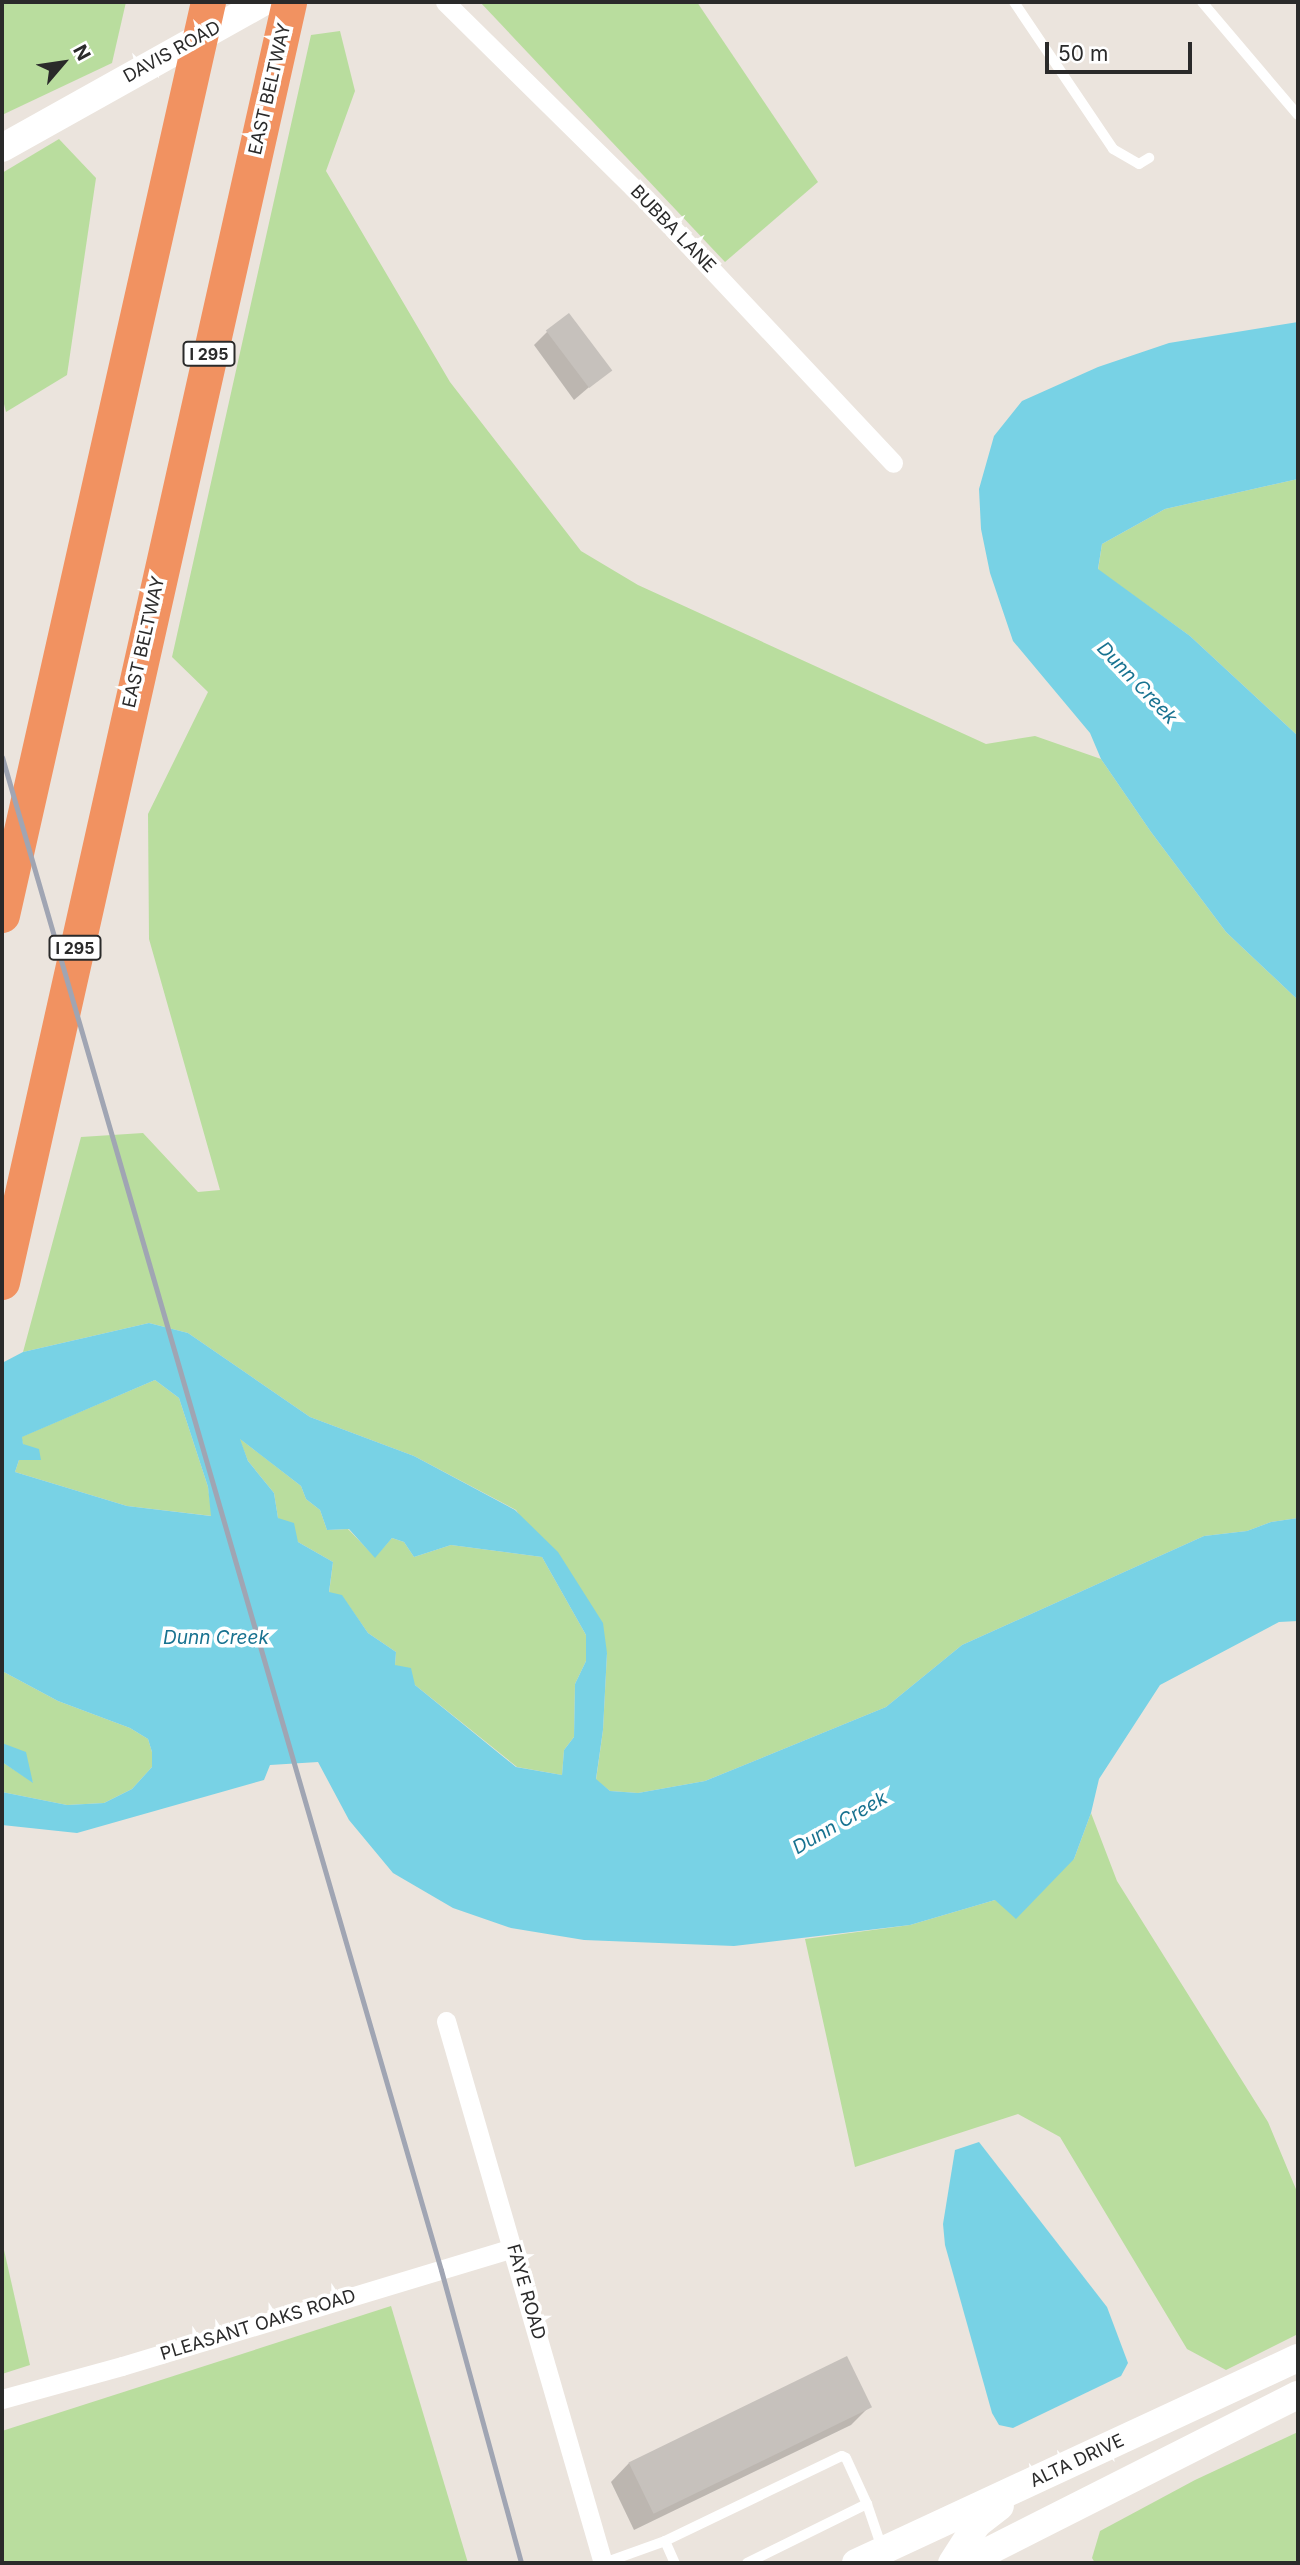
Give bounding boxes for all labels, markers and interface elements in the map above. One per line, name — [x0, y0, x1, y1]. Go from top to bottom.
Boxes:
street label: DAVIS ROAD — [120, 16, 224, 88]
street label: EAST BELTWAY — [244, 21, 296, 157]
north arrow — [28, 28, 98, 98]
scale bar — [1048, 28, 1195, 72]
text: N — [68, 41, 95, 64]
text: 50 m — [1058, 41, 1108, 66]
street label: BUBBA LANE — [626, 181, 720, 277]
road number: I 295 — [181, 342, 237, 366]
street label: EAST BELTWAY — [118, 574, 170, 710]
water label: Dunn Creek — [1092, 637, 1182, 729]
road number: I 295 — [47, 936, 103, 960]
water label: Dunn Creek — [163, 1627, 269, 1649]
water label: Dunn Creek — [788, 1787, 892, 1859]
street label: FAYE ROAD — [502, 2242, 550, 2342]
street label: PLEASANT OAKS ROAD — [158, 2285, 358, 2365]
street label: ALTA DRIVE — [1027, 2430, 1127, 2492]

